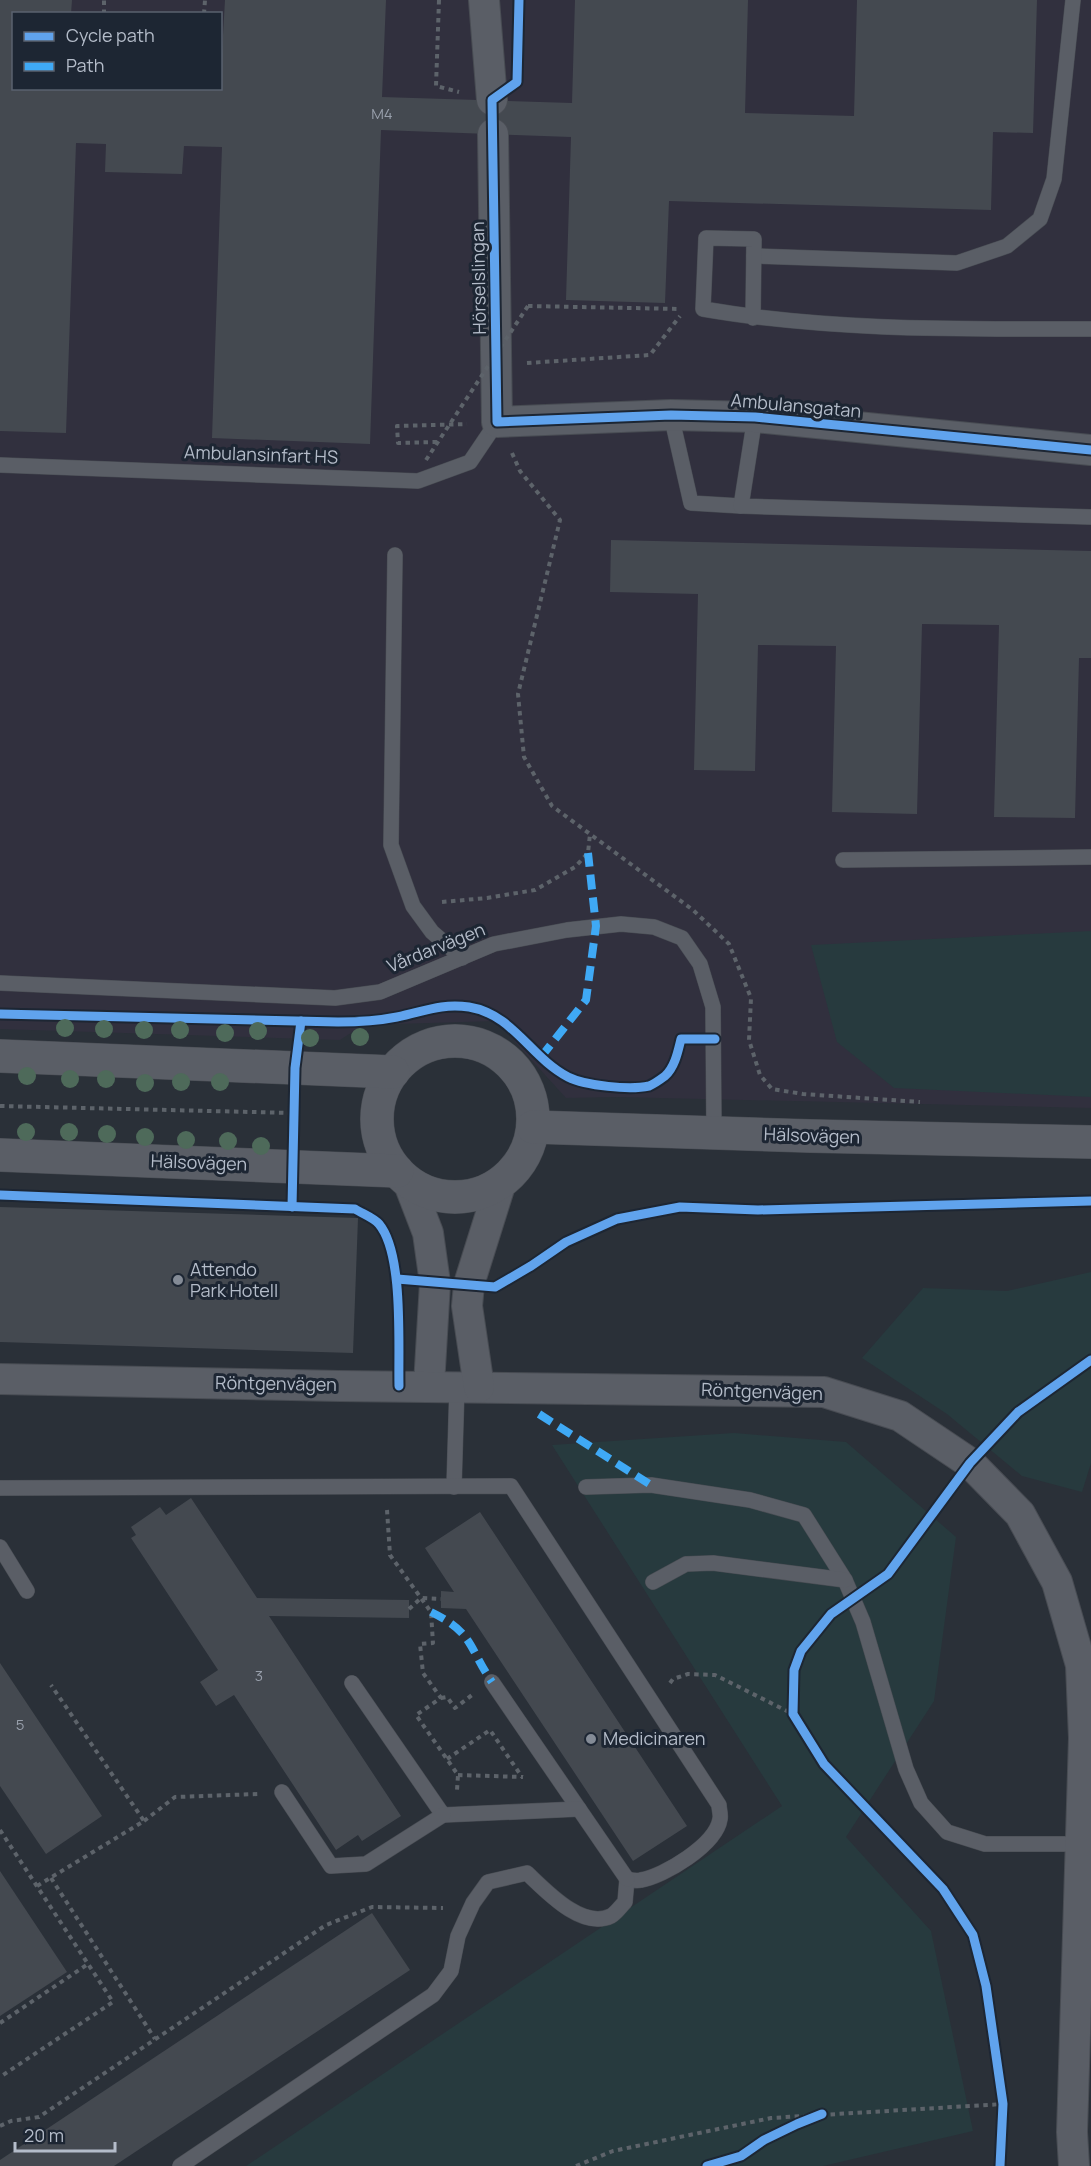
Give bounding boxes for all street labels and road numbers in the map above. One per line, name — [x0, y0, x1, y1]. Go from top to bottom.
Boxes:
street label: Hörselslingan — [465, 221, 491, 335]
street label: Ambulansgatan — [730, 387, 862, 423]
street label: Ambulansinfart HS — [184, 439, 338, 469]
street label: Vårdarvägen — [383, 917, 488, 978]
street label: Hälsovägen — [763, 1121, 861, 1149]
street label: Hälsovägen — [150, 1148, 248, 1176]
street label: Röntgenvägen — [215, 1370, 337, 1396]
street label: Röntgenvägen — [701, 1377, 823, 1405]

